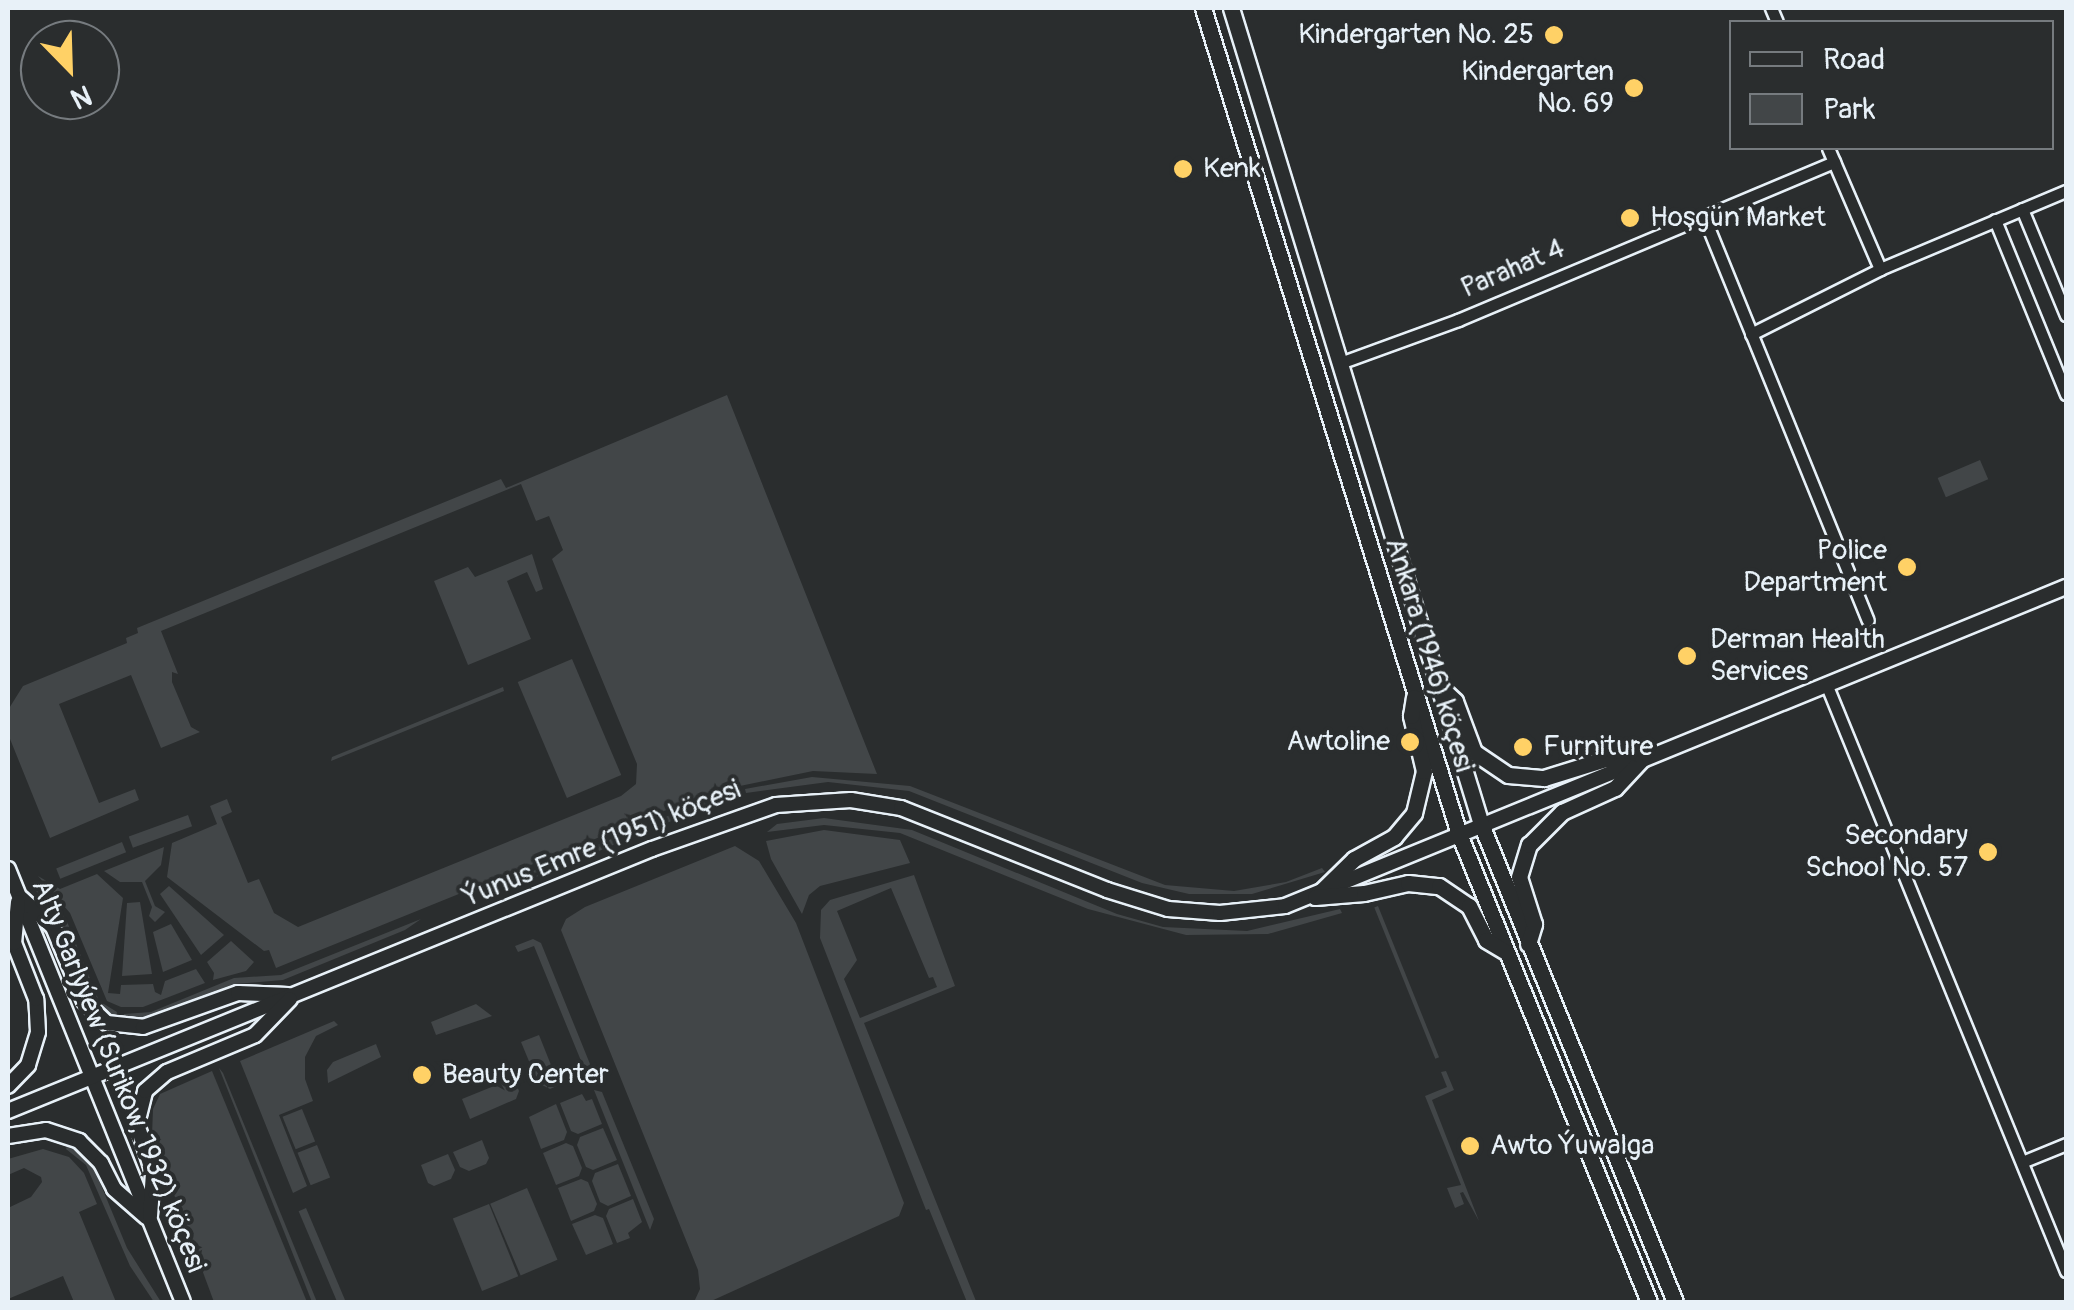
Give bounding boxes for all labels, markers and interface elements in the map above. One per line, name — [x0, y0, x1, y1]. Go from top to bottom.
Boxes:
place label: Kindergarten No. 25 — [1298, 18, 1534, 52]
north arrow — [20, 20, 120, 120]
legend — [1729, 20, 2054, 150]
marker: Kindergarten No. 25 — [1543, 24, 1565, 46]
text: Road — [1823, 41, 1885, 78]
place label: Kindergarten No. 69 — [1461, 55, 1614, 121]
text: N — [66, 76, 97, 116]
marker: Kindergarten No. 69 — [1623, 77, 1645, 99]
text: Park — [1823, 91, 1876, 128]
place label: Kenk — [1203, 152, 1261, 186]
marker: Kenk — [1172, 158, 1194, 180]
place label: Hoşgün Market — [1650, 201, 1826, 235]
marker: Hoşgün Market — [1619, 207, 1641, 229]
street label: Parahat 4 — [1456, 232, 1570, 306]
street label: Ankara (1946) köçesi — [1377, 534, 1481, 776]
place label: Police Department — [1743, 534, 1887, 600]
marker: Police Department — [1896, 556, 1918, 578]
place label: Derman Health Services — [1710, 623, 1885, 689]
marker: Derman Health Services — [1674, 643, 1700, 669]
place label: Awtoline — [1286, 725, 1390, 759]
place label: Furniture — [1543, 730, 1653, 764]
marker: Awtoline — [1399, 731, 1421, 753]
marker: Furniture — [1512, 736, 1534, 758]
street label: Ýunus Emre (1951) köçesi — [458, 773, 746, 915]
place label: Secondary School No. 57 — [1805, 819, 1968, 885]
marker: Secondary School No. 57 — [1977, 841, 1999, 863]
street label: Alty Garlyýew (Surikow, 1932) köçesi — [24, 875, 212, 1277]
place label: Beauty Center — [442, 1058, 609, 1092]
marker: Beauty Center — [411, 1064, 433, 1086]
place label: Awto Ýuwalga — [1490, 1129, 1654, 1163]
marker: Awto Ýuwalga — [1459, 1135, 1481, 1157]

